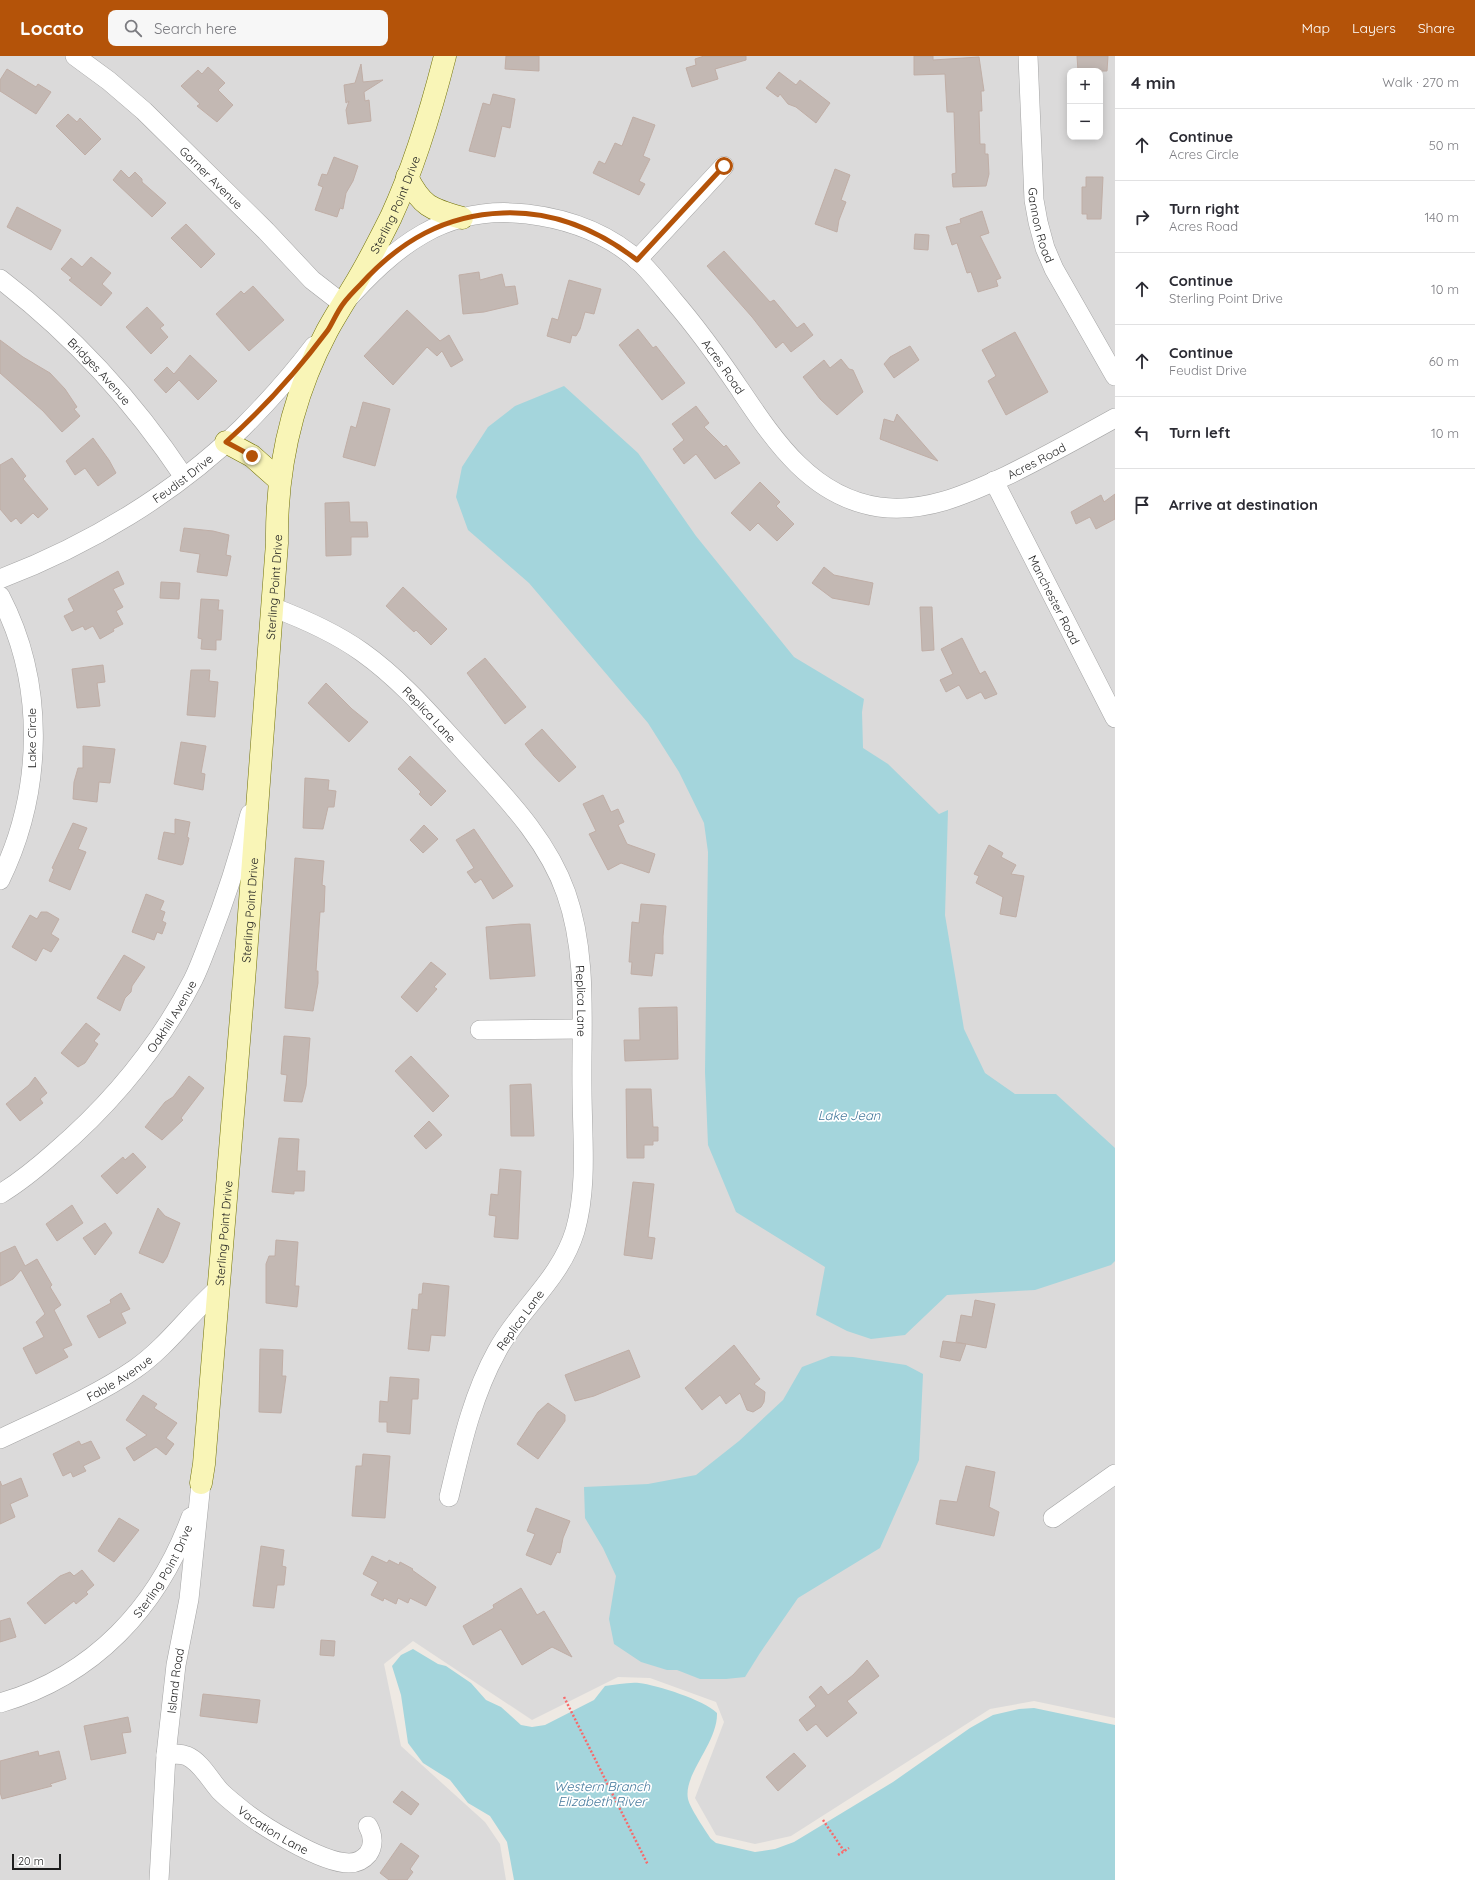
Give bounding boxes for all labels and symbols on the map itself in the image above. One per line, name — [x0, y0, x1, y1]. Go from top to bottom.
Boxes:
street label: Garner Avenue — [177, 143, 247, 212]
street label: Sterling Point Drive — [366, 153, 423, 256]
route start — [715, 157, 733, 175]
street label: Gannon Road — [1026, 187, 1058, 265]
street label: Bridges Avenue — [65, 334, 135, 408]
street label: Acres Road — [699, 336, 748, 397]
street label: Acres Road — [1005, 439, 1068, 482]
route end — [243, 447, 261, 465]
street label: Feudist Drive — [149, 450, 216, 506]
street label: Sterling Point Drive — [262, 534, 285, 640]
street label: Manchester Road — [1025, 552, 1083, 647]
street label: Replica Lane — [400, 683, 460, 746]
street label: Lake Circle — [24, 708, 39, 768]
street label: Sterling Point Drive — [238, 857, 261, 963]
street label: Replica Lane — [573, 965, 590, 1037]
street label: Oakhill Avenue — [143, 977, 199, 1055]
water label: Lake Jean — [818, 1107, 881, 1123]
street label: Sterling Point Drive — [211, 1180, 235, 1286]
street label: Replica Lane — [493, 1286, 547, 1353]
street label: Fable Avenue — [84, 1351, 155, 1404]
street label: Sterling Point Drive — [129, 1522, 195, 1620]
street label: Island Road — [163, 1647, 187, 1714]
water label: Western Branch Elizabeth River — [554, 1778, 651, 1809]
street label: Vacation Lane — [235, 1802, 311, 1857]
scale bar — [12, 1852, 61, 1871]

